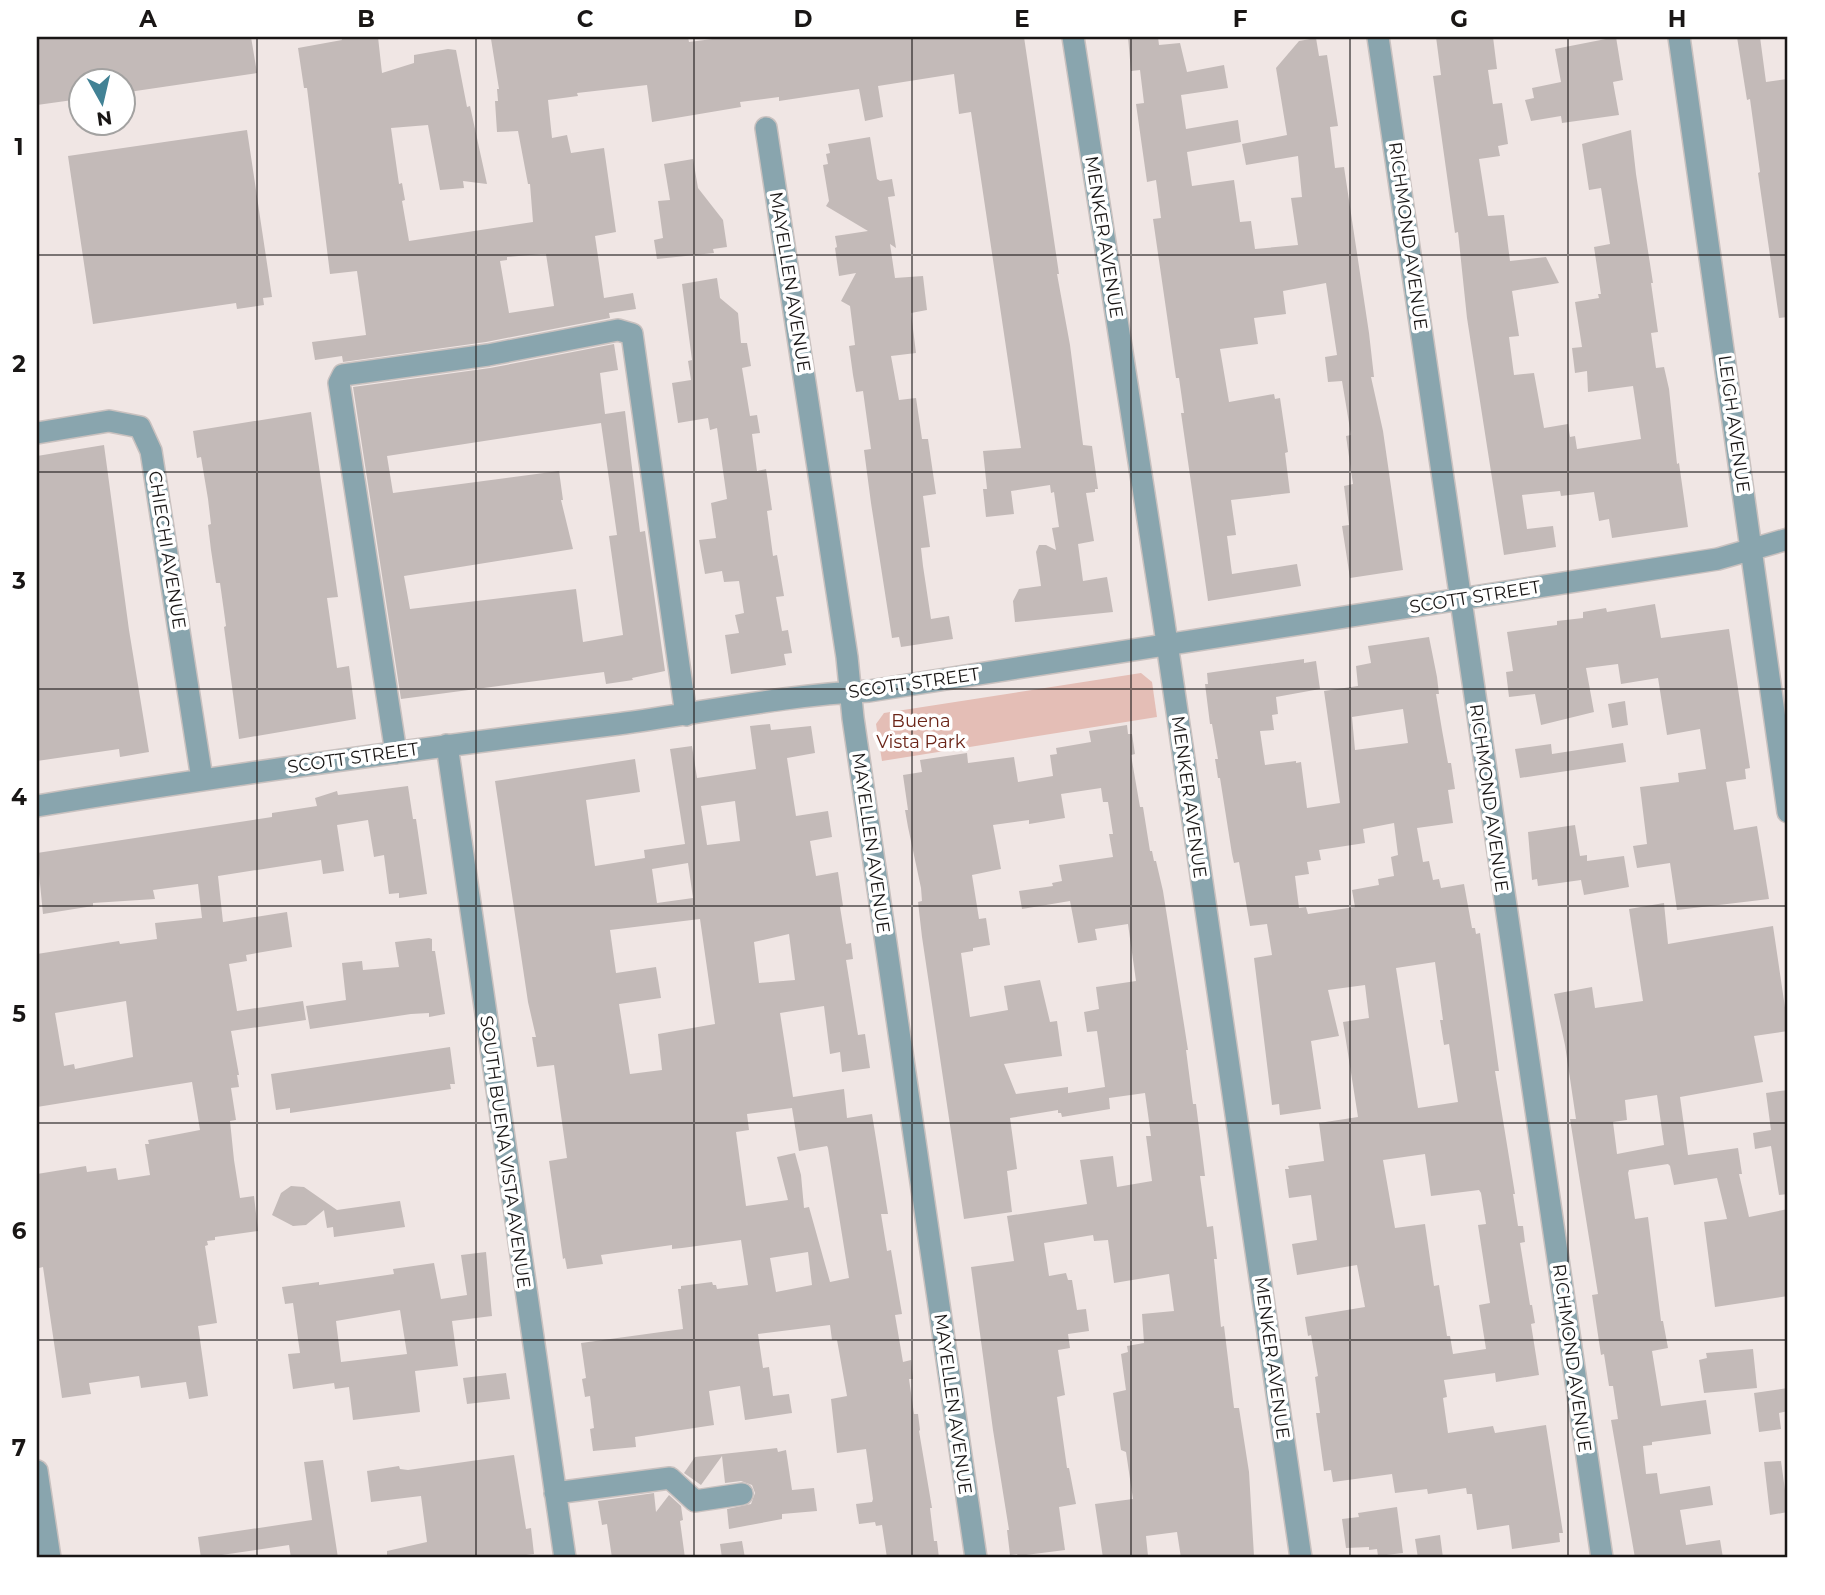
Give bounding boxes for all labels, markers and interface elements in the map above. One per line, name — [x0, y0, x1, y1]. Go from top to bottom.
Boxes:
text: A — [138, 5, 157, 33]
text: B — [357, 5, 375, 33]
text: C — [577, 5, 594, 33]
text: D — [794, 5, 813, 33]
text: E — [1014, 5, 1030, 33]
text: F — [1233, 5, 1248, 33]
text: G — [1450, 5, 1468, 33]
text: H — [1668, 5, 1686, 33]
north arrow — [66, 66, 136, 136]
text: N — [95, 106, 114, 131]
text: 1 — [14, 133, 24, 161]
street label: RICHMOND AVENUE — [1384, 140, 1432, 332]
street label: MENKER AVENUE — [1080, 154, 1128, 320]
street label: MAYELLEN AVENUE — [765, 190, 815, 374]
text: 2 — [12, 350, 26, 378]
street label: LEIGH AVENUE — [1713, 354, 1755, 494]
street label: CHIECHI AVENUE — [144, 469, 190, 631]
text: 3 — [11, 567, 26, 595]
street label: SCOTT STREET — [1408, 576, 1543, 618]
street label: SCOTT STREET — [847, 663, 982, 703]
street label: RICHMOND AVENUE — [1465, 702, 1513, 894]
park label: Buena Vista Park — [876, 710, 966, 753]
street label: MENKER AVENUE — [1167, 714, 1211, 880]
street label: SCOTT STREET — [286, 738, 421, 778]
street label: MAYELLEN AVENUE — [847, 751, 895, 935]
text: 4 — [11, 783, 27, 811]
text: 5 — [12, 1000, 26, 1028]
street label: SOUTH BUENA VISTA AVENUE — [475, 1014, 535, 1290]
text: 6 — [12, 1217, 27, 1245]
street label: RICHMOND AVENUE — [1548, 1262, 1596, 1454]
street label: MENKER AVENUE — [1250, 1275, 1294, 1441]
street label: MAYELLEN AVENUE — [929, 1312, 977, 1496]
text: 7 — [12, 1434, 26, 1462]

